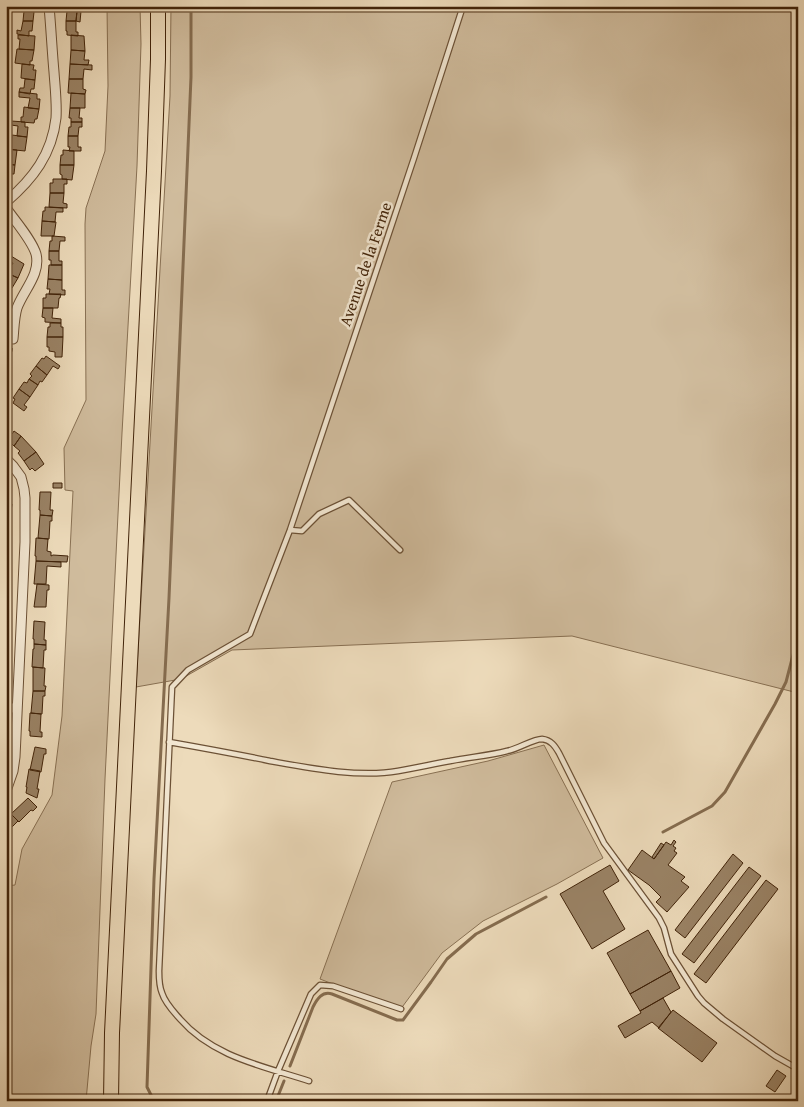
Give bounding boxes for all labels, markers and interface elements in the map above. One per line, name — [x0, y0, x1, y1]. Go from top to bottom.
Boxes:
street label: Avenue de la Ferme — [333, 199, 397, 329]

